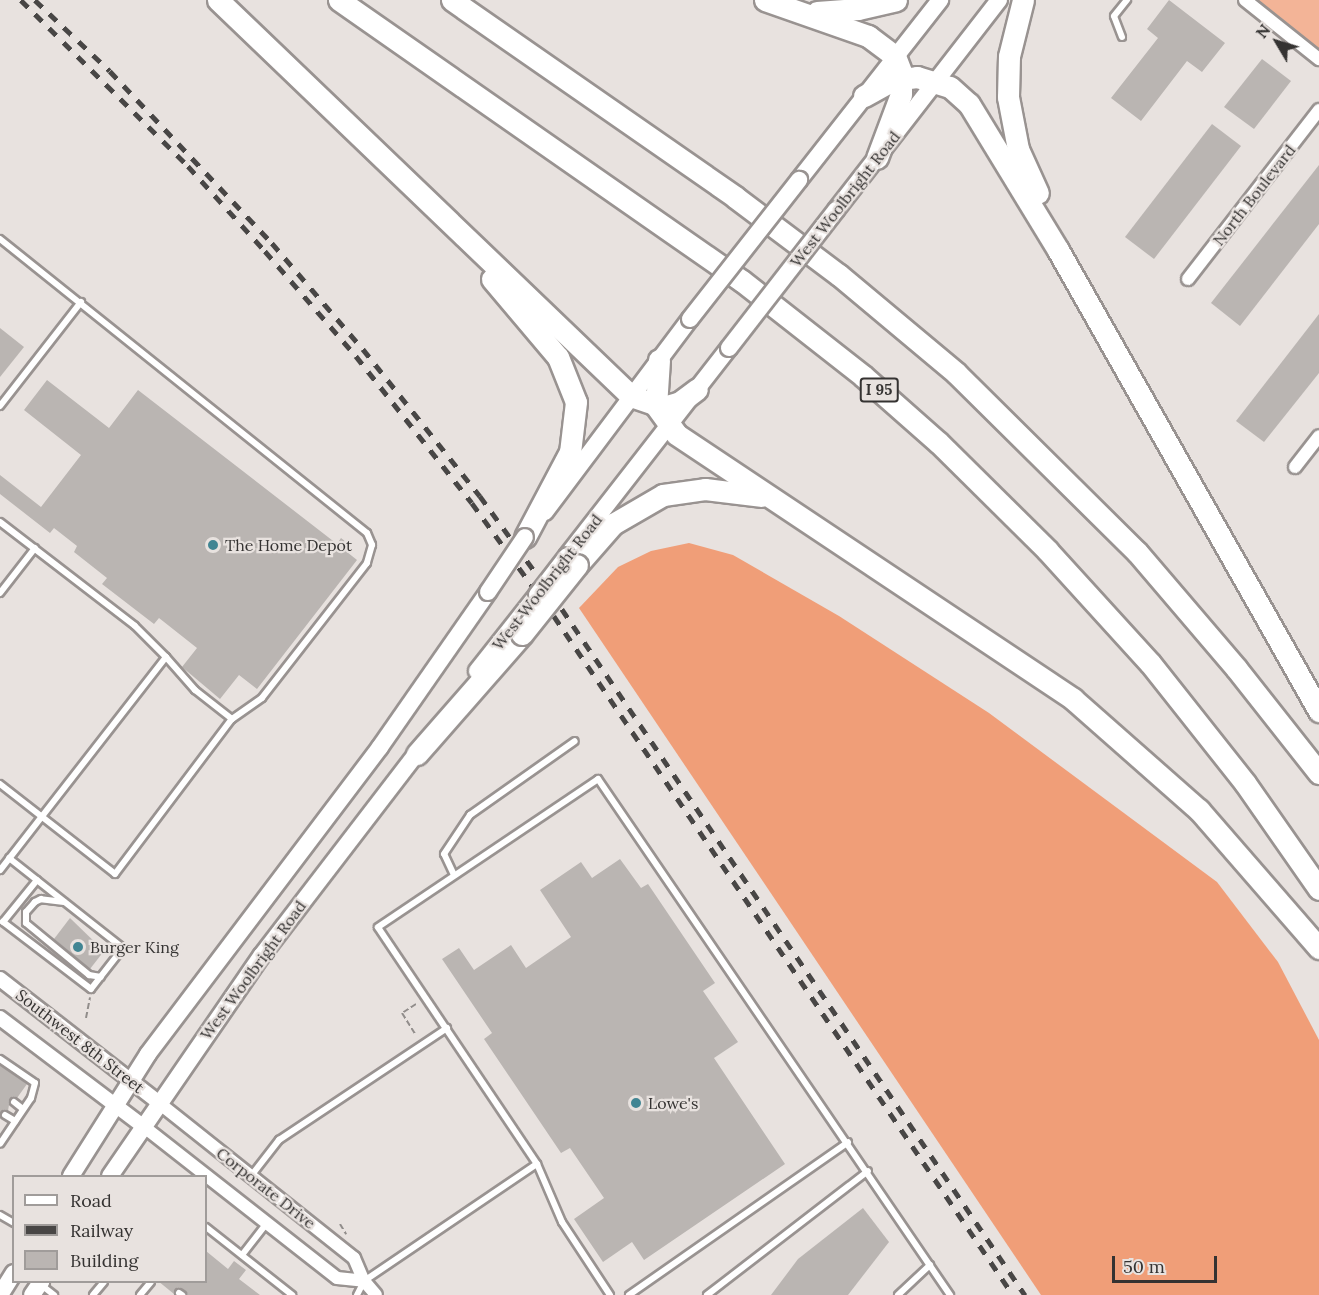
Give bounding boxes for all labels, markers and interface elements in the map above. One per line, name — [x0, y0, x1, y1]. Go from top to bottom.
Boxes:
north arrow — [1247, 12, 1307, 72]
text: N — [1251, 20, 1275, 42]
street label: West Woolbright Road — [786, 127, 904, 271]
street label: North Boulevard — [1209, 141, 1299, 249]
road number: I 95 — [860, 378, 898, 402]
street label: West Woolbright Road — [488, 510, 606, 654]
place label: The Home Depot — [225, 535, 352, 555]
marker: The Home Depot — [206, 538, 220, 552]
street label: West Woolbright Road — [196, 897, 310, 1043]
place label: Burger King — [90, 937, 179, 957]
marker: Burger King — [71, 940, 85, 954]
street label: Southwest 8th Street — [12, 985, 148, 1097]
place label: Lowe's — [648, 1093, 698, 1113]
marker: Lowe's — [629, 1096, 643, 1110]
street label: Corporate Drive — [213, 1143, 319, 1233]
legend — [12, 1175, 207, 1283]
text: Road — [70, 1189, 112, 1212]
text: Railway — [70, 1219, 133, 1242]
scale bar — [1115, 1244, 1220, 1282]
text: Building — [70, 1249, 138, 1272]
text: 50 m — [1123, 1255, 1165, 1278]

